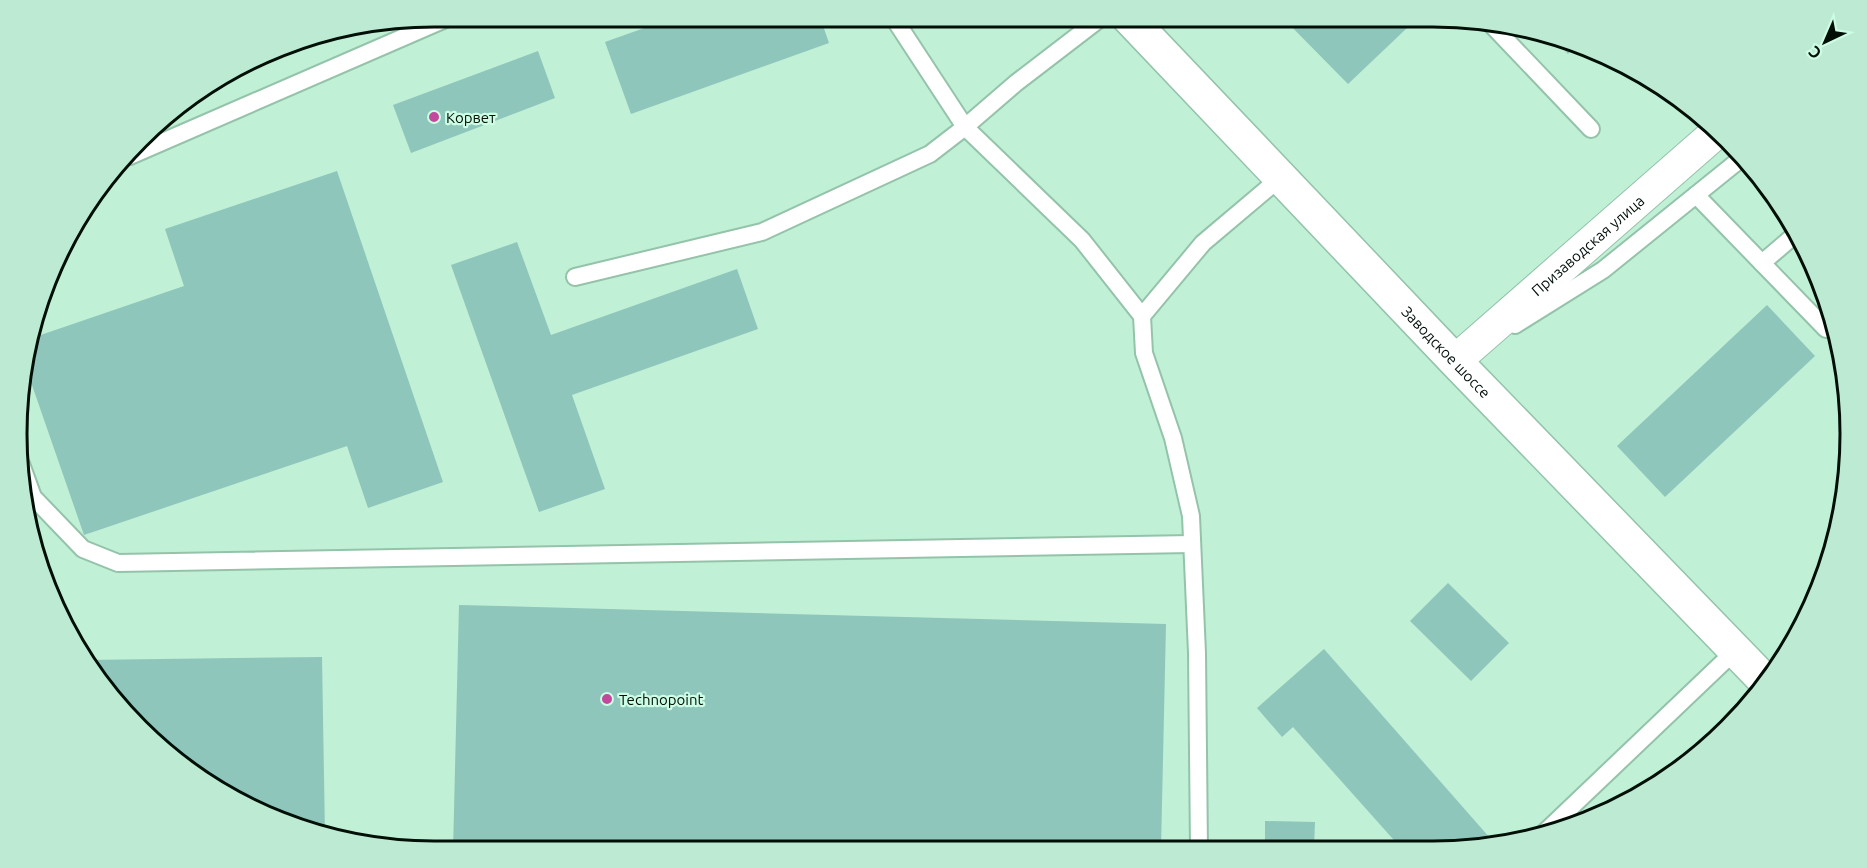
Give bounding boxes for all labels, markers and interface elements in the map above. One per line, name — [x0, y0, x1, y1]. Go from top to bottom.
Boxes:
north arrow — [1795, 12, 1855, 72]
text: С — [1805, 43, 1825, 63]
place label: Корвет — [446, 109, 496, 126]
marker: Корвет — [427, 110, 441, 124]
street label: Призаводская улица — [1528, 191, 1647, 299]
street label: Заводское шоссе — [1399, 302, 1494, 401]
place label: Technopoint — [619, 691, 704, 708]
marker: Technopoint — [600, 692, 614, 706]

